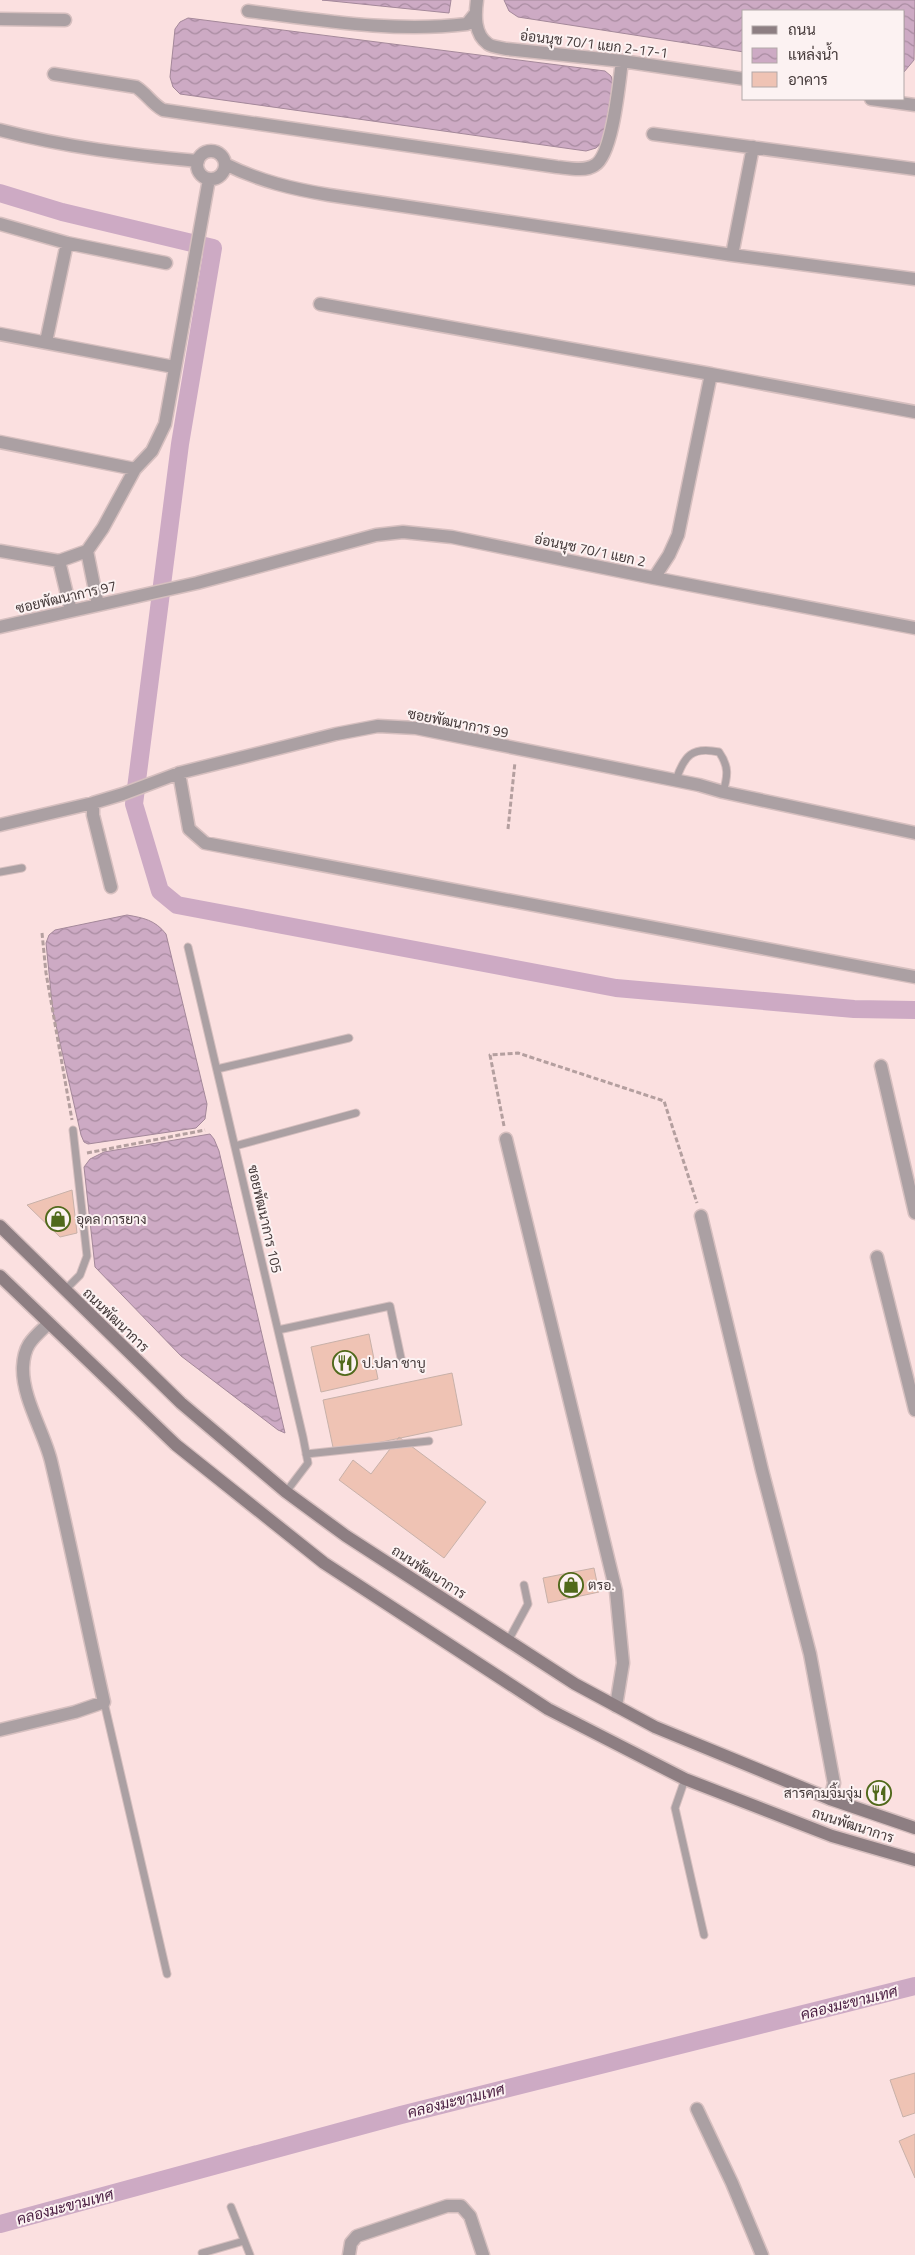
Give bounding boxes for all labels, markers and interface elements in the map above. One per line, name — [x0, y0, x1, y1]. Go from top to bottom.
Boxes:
legend — [742, 10, 905, 100]
text: ถนน — [788, 18, 816, 41]
street label: อ่อนนุช 70/1 แยก 2-17-1 — [519, 24, 669, 63]
text: แหล่งน้ำ — [788, 42, 839, 66]
text: อาคาร — [788, 68, 828, 91]
street label: อ่อนนุช 70/1 แยก 2 — [533, 527, 648, 572]
street label: ซอยพัฒนาการ 97 — [14, 575, 118, 618]
street label: ซอยพัฒนาการ 99 — [406, 702, 511, 743]
street label: ซอยพัฒนาการ 105 — [243, 1163, 288, 1275]
shop icon: อุดล การยาง — [45, 1206, 71, 1232]
place label: อุดล การยาง — [76, 1208, 147, 1229]
street label: ถนนพัฒนาการ — [78, 1283, 154, 1357]
restaurant icon: ป.ปลา ชาบู — [332, 1350, 358, 1376]
place label: ป.ปลา ชาบู — [362, 1352, 426, 1373]
street label: ถนนพัฒนาการ — [388, 1540, 471, 1604]
shop icon: ตรอ. — [558, 1572, 584, 1598]
place label: ตรอ. — [588, 1574, 615, 1595]
restaurant icon: สารคามจิ้มจุ่ม — [866, 1780, 892, 1806]
place label: สารคามจิ้มจุ่ม — [784, 1782, 862, 1803]
street label: ถนนพัฒนาการ — [809, 1801, 897, 1848]
water label: คลองมะขามเทศ — [798, 1979, 901, 2026]
water label: คลองมะขามเทศ — [405, 2077, 508, 2124]
water label: คลองมะขามเทศ — [14, 2182, 117, 2231]

